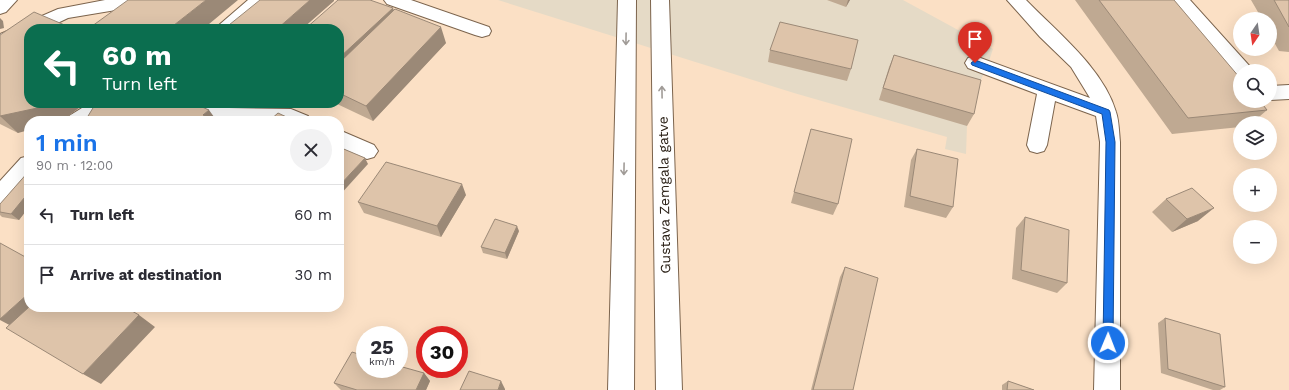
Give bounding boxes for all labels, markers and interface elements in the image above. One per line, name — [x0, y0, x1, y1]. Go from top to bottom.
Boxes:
north arrow — [1233, 12, 1277, 56]
map controls — [1233, 12, 1277, 264]
pin — [958, 22, 992, 63]
icon: arrive — [964, 28, 986, 50]
one-way arrow — [623, 32, 630, 45]
text: 60 m — [102, 39, 172, 72]
icon: left — [36, 40, 88, 92]
button: search — [1233, 64, 1277, 108]
text: Turn left — [102, 73, 177, 94]
one-way arrow — [658, 86, 666, 99]
street label: Gustava Zemgala gatve — [655, 116, 673, 274]
button: layers — [1233, 116, 1277, 160]
text: 1 min — [36, 129, 98, 157]
button: close — [290, 129, 332, 171]
text: 90 m · 12:00 — [36, 158, 113, 173]
one-way arrow — [621, 162, 628, 175]
button: + — [1233, 168, 1277, 212]
icon: left — [36, 204, 58, 226]
text: Turn left — [70, 206, 134, 224]
text: 60 m — [294, 206, 332, 224]
button: − — [1233, 220, 1277, 264]
icon: arrive — [36, 264, 58, 286]
text: Arrive at destination — [70, 266, 222, 284]
text: 30 m — [295, 266, 332, 284]
position arrow — [1087, 322, 1129, 364]
speed limit sign: 30 — [416, 326, 468, 378]
text: 25 — [370, 335, 394, 359]
text: km/h — [369, 356, 395, 367]

